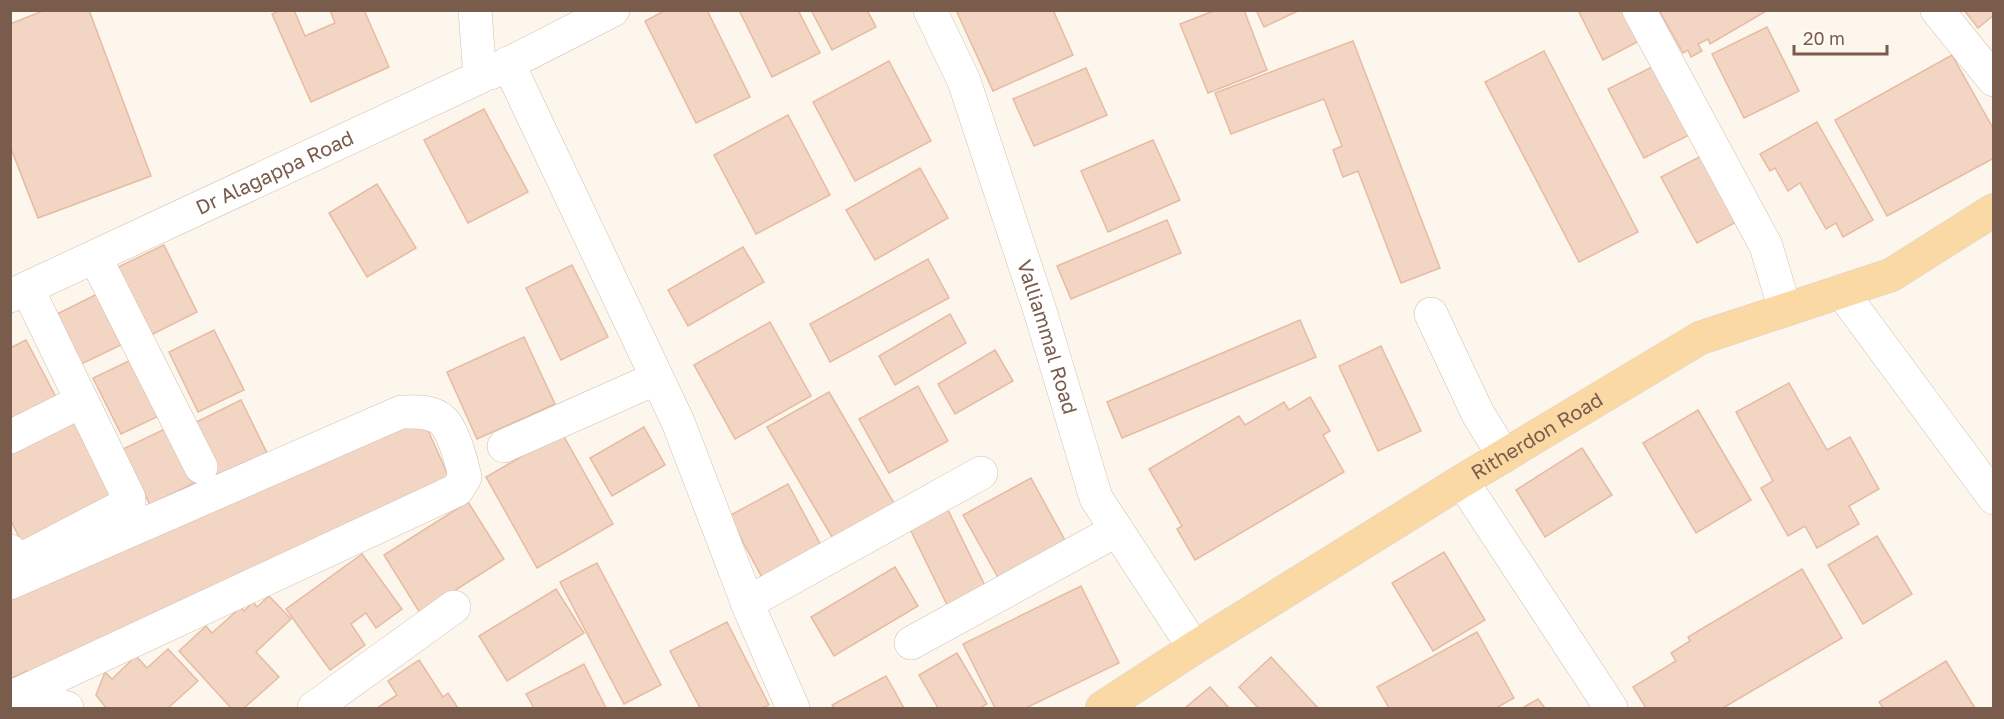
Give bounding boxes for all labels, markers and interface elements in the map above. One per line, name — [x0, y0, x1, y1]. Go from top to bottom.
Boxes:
scale bar — [1794, 18, 1887, 56]
text: 20 m — [1803, 27, 1845, 49]
street label: Dr Alagappa Road — [192, 125, 357, 219]
street label: Valliammal Road — [1013, 257, 1083, 417]
street label: Ritherdon Road — [1466, 386, 1607, 484]

